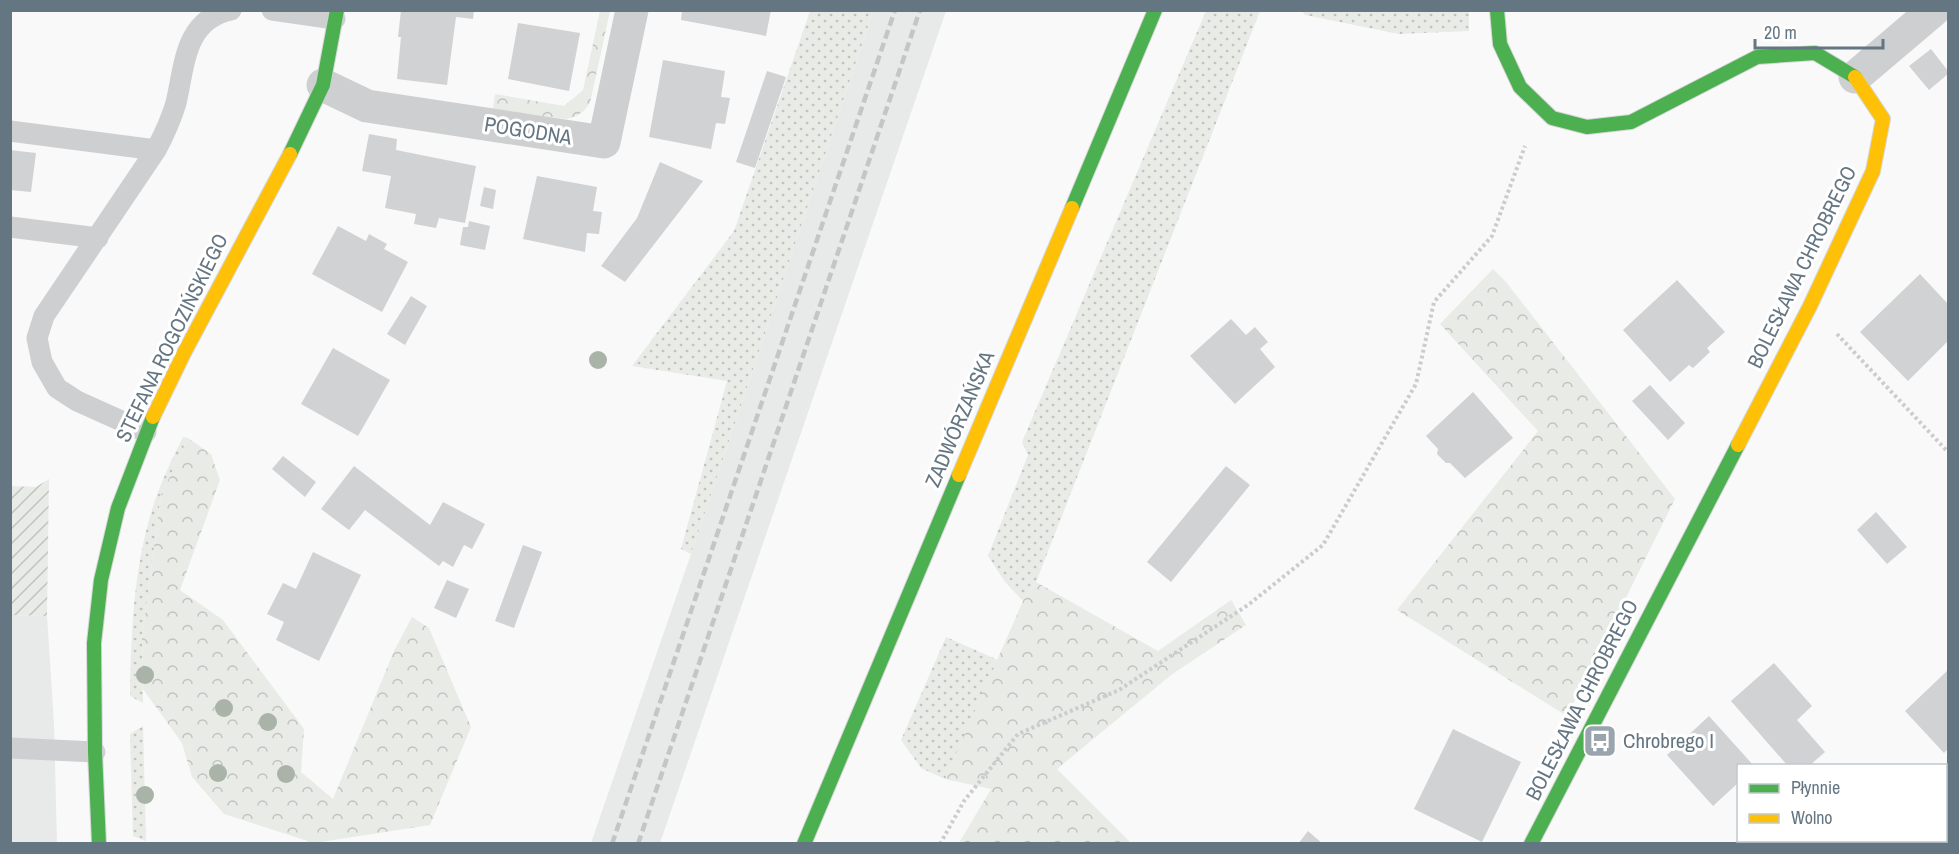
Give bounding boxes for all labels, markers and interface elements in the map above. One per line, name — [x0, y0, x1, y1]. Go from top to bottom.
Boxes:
scale bar — [1755, 12, 1882, 50]
text: 20 m — [1764, 20, 1797, 45]
street label: POGODNA — [482, 109, 574, 152]
street label: BOLESŁAWA CHROBREGO — [1740, 161, 1863, 373]
street label: STEFANA ROGOZIŃSKIEGO — [108, 229, 235, 447]
street label: ZADWÓRZAŃSKA — [918, 346, 1001, 491]
street label: BOLESŁAWA CHROBREGO — [1518, 594, 1645, 805]
bus stop icon: Chrobrego I — [1582, 723, 1618, 759]
place label: Chrobrego I — [1623, 726, 1714, 755]
legend — [1737, 764, 1947, 842]
text: Płynnie — [1791, 775, 1840, 800]
text: Wolno — [1791, 805, 1833, 830]

